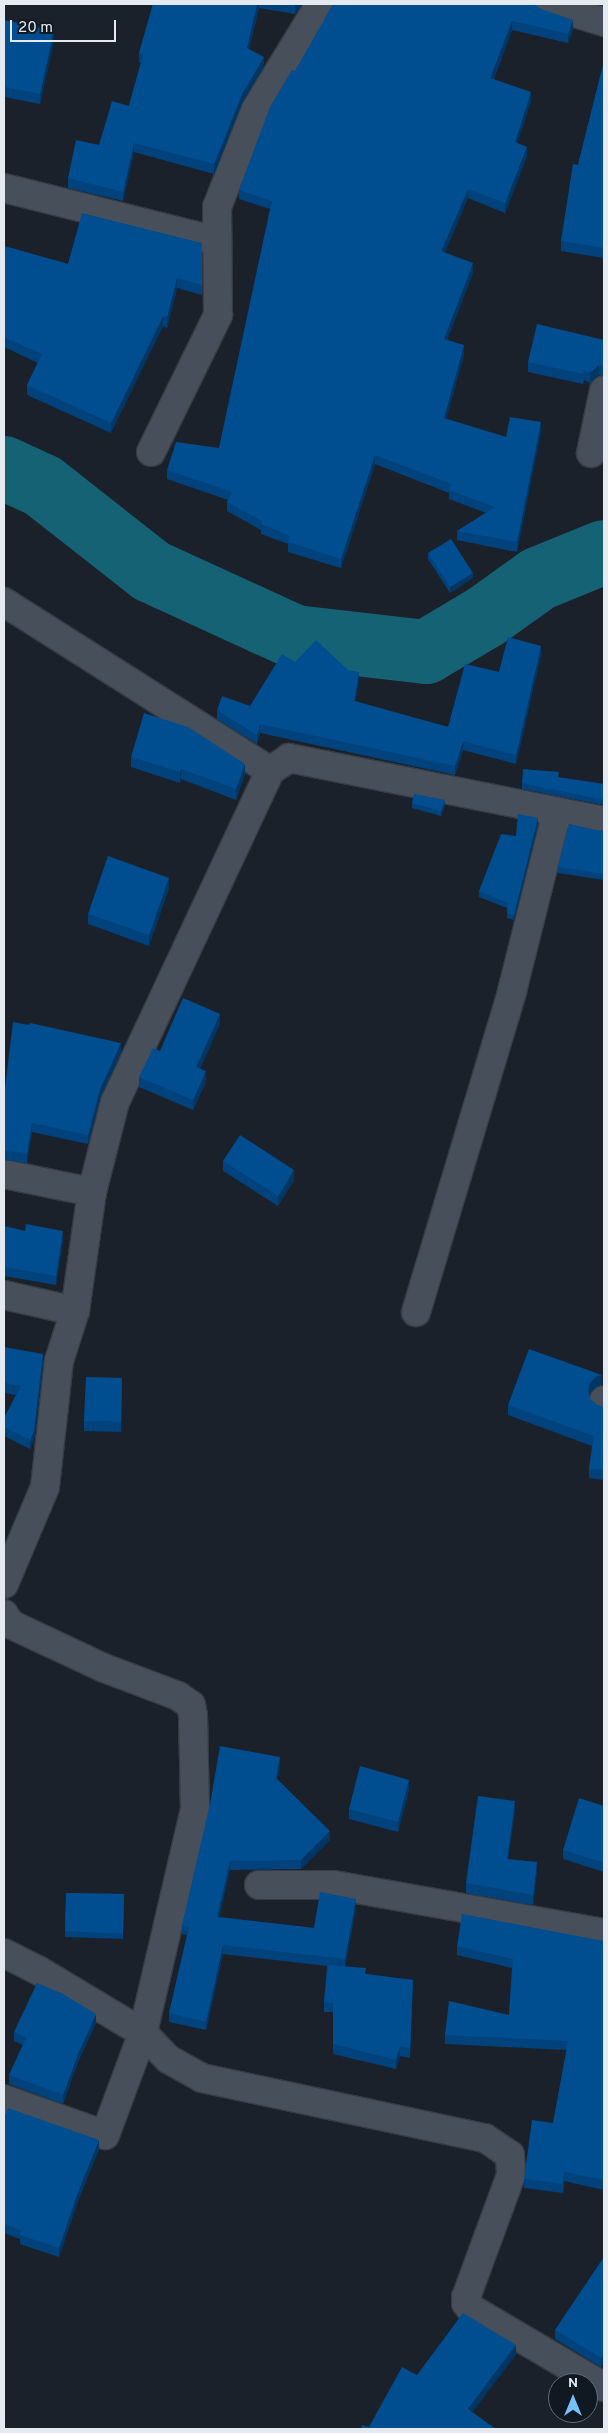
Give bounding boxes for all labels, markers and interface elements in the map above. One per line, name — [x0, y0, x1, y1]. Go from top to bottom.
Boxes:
scale bar — [12, 10, 119, 42]
text: 20 m — [18, 19, 53, 38]
north arrow — [548, 2373, 598, 2423]
text: N — [568, 2375, 578, 2392]

